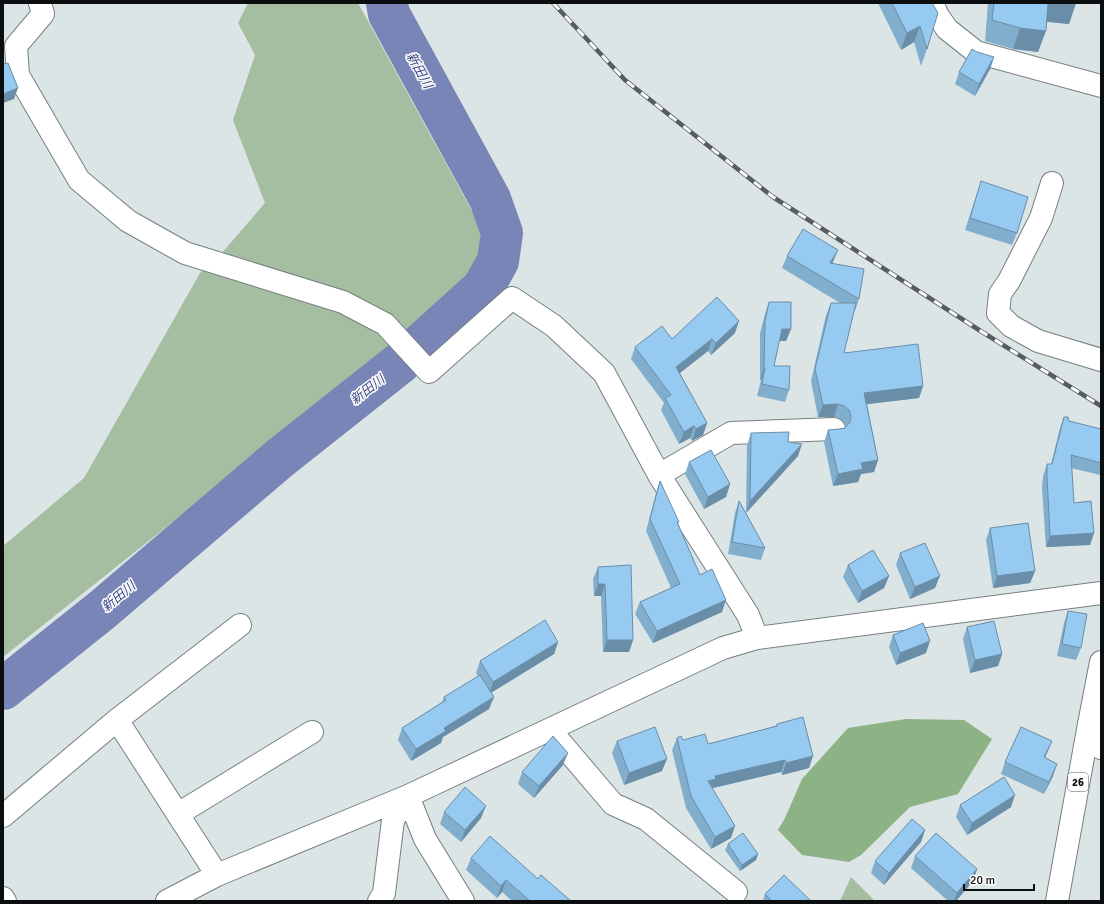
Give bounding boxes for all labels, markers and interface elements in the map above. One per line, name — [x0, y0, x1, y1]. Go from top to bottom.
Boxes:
water label: 新田川 — [403, 50, 437, 93]
water label: 新田川 — [347, 370, 389, 408]
water label: 新田川 — [99, 577, 140, 615]
road number: 26 — [1068, 773, 1088, 791]
scale bar — [964, 866, 1034, 892]
text: 20 m — [970, 873, 995, 888]

